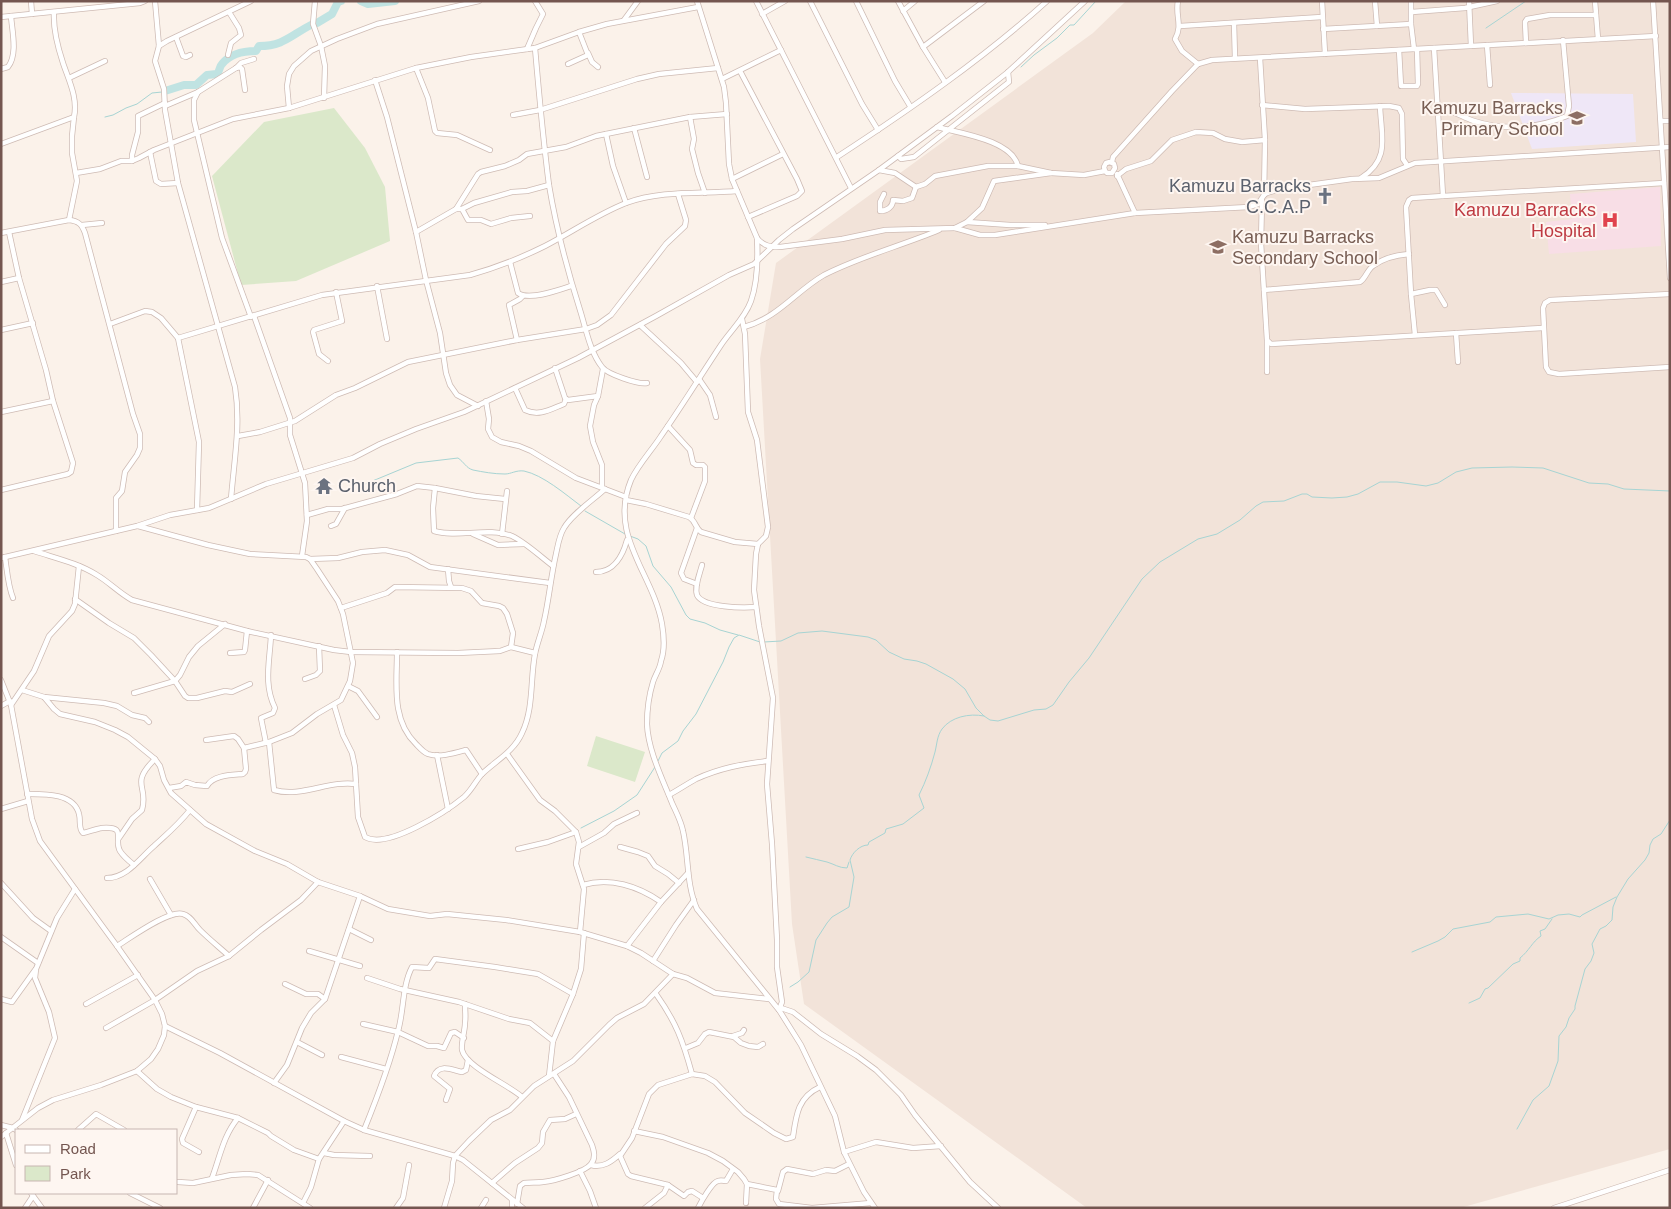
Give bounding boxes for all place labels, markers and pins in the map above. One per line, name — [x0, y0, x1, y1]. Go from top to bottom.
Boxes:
place label: Kamuzu Barracks Primary School — [1421, 98, 1563, 139]
school or university icon: Kamuzu Barracks Primary School — [1567, 108, 1587, 128]
place label: Kamuzu Barracks C.C.A.P — [1169, 176, 1311, 217]
church icon: Kamuzu Barracks C.C.A.P — [1315, 186, 1335, 206]
place label: Kamuzu Barracks Hospital — [1454, 200, 1596, 241]
hospital icon: Kamuzu Barracks Hospital — [1600, 210, 1620, 230]
place label: Kamuzu Barracks Secondary School — [1232, 227, 1378, 268]
school or university icon: Kamuzu Barracks Secondary School — [1208, 237, 1228, 257]
temple icon: Church — [314, 476, 334, 496]
place label: Church — [338, 476, 396, 496]

